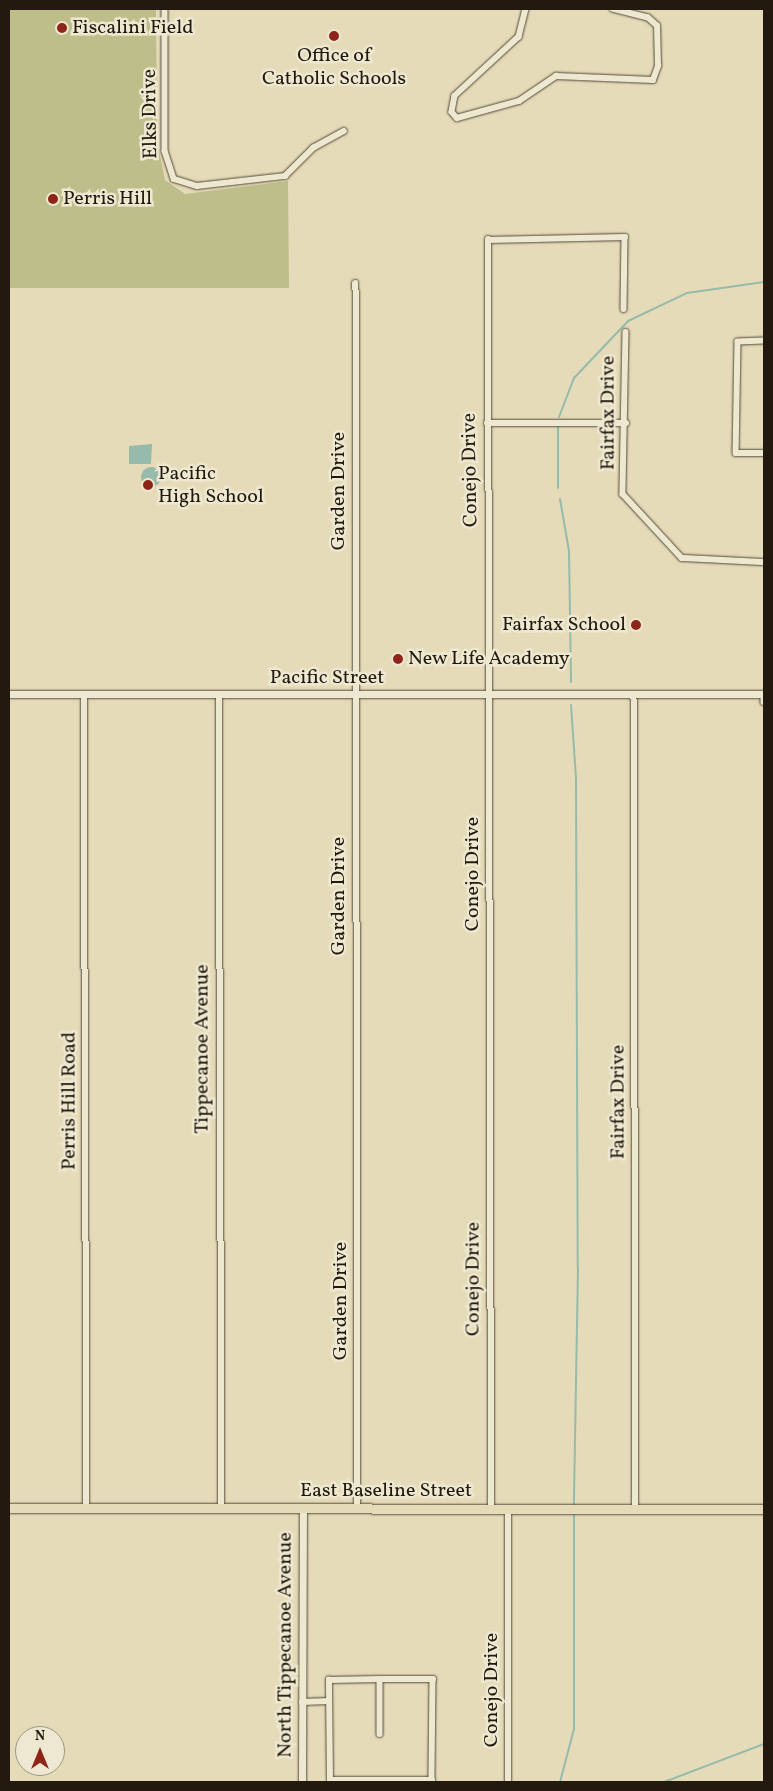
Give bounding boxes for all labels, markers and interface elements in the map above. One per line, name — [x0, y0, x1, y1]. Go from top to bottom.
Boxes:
place label: Fiscalini Field — [72, 16, 193, 40]
marker: Fiscalini Field — [56, 22, 68, 34]
marker: Office of Catholic Schools — [328, 30, 340, 42]
place label: Office of Catholic Schools — [262, 44, 406, 91]
street label: Elks Drive — [138, 69, 164, 159]
place label: Perris Hill — [63, 187, 152, 211]
marker: Perris Hill — [47, 193, 59, 205]
street label: Fairfax Drive — [597, 356, 621, 470]
street label: Conejo Drive — [458, 413, 484, 527]
street label: Garden Drive — [327, 432, 351, 550]
place label: Pacific High School — [158, 462, 264, 509]
marker: Pacific High School — [142, 479, 154, 491]
place label: Fairfax School — [502, 613, 626, 637]
marker: Fairfax School — [630, 619, 642, 631]
place label: New Life Academy — [408, 647, 570, 671]
marker: New Life Academy — [392, 653, 404, 665]
street label: Pacific Street — [270, 666, 384, 690]
street label: Conejo Drive — [461, 817, 485, 931]
street label: Garden Drive — [327, 837, 351, 955]
street label: Tippecanoe Avenue — [191, 964, 215, 1134]
street label: Perris Hill Road — [58, 1032, 82, 1170]
street label: Fairfax Drive — [607, 1045, 631, 1159]
street label: Conejo Drive — [462, 1222, 486, 1336]
street label: Garden Drive — [329, 1242, 353, 1360]
street label: East Baseline Street — [300, 1479, 472, 1503]
street label: North Tippecanoe Avenue — [274, 1532, 298, 1758]
street label: Conejo Drive — [480, 1633, 504, 1747]
north arrow — [15, 1726, 65, 1776]
text: N — [35, 1727, 45, 1746]

